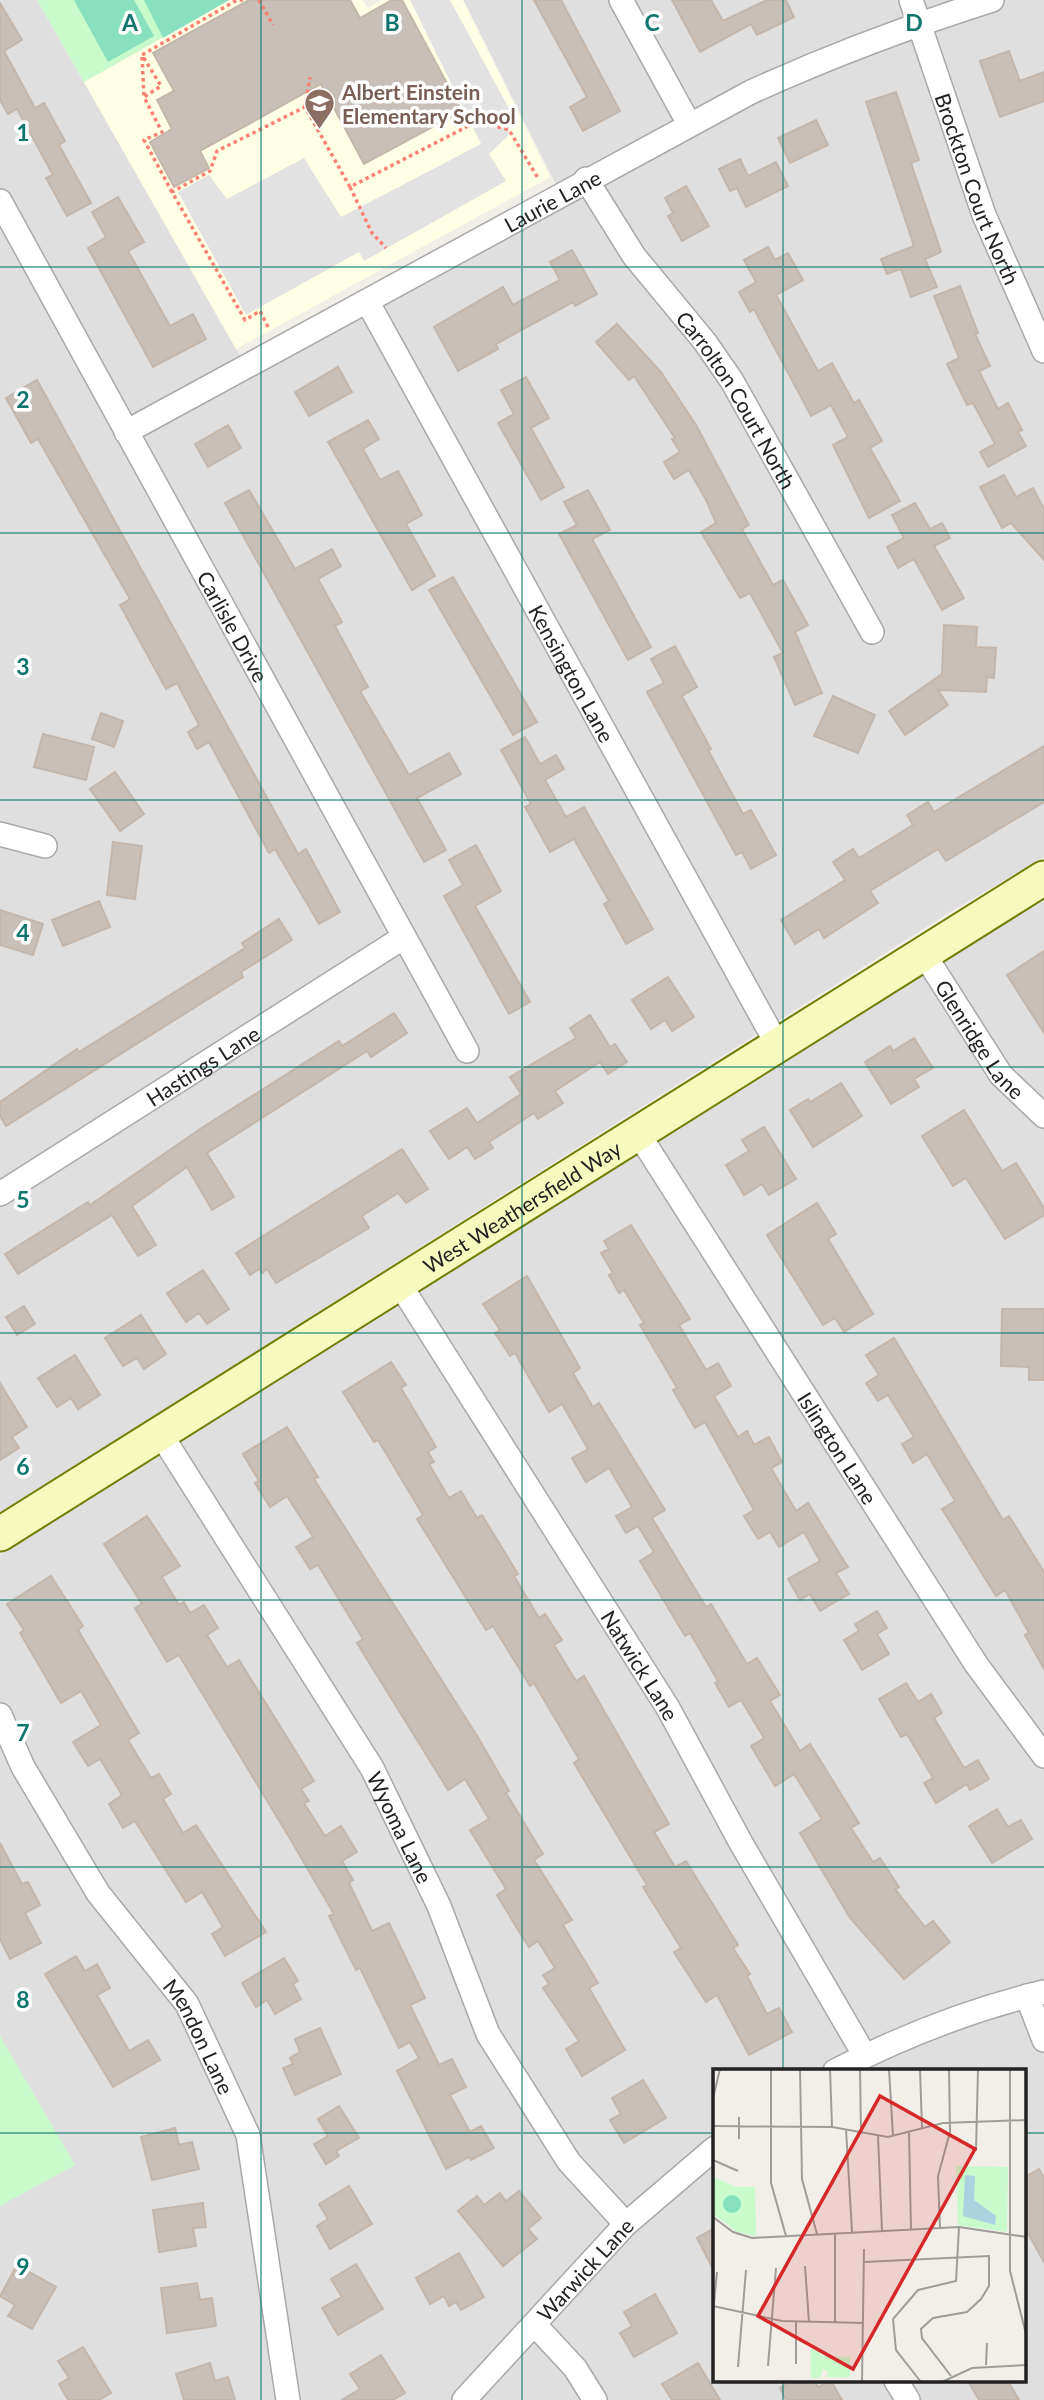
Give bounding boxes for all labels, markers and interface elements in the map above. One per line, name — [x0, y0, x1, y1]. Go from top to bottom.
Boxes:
text: A — [121, 8, 139, 36]
text: B — [384, 8, 400, 36]
text: C — [644, 8, 660, 36]
text: D — [905, 8, 923, 36]
place label: Albert Einstein Elementary School — [341, 79, 516, 128]
school or university icon: Albert Einstein Elementary School — [302, 86, 336, 130]
street label: Brockton Court North — [931, 90, 1025, 288]
text: 1 — [16, 118, 30, 146]
street label: Laurie Lane — [499, 164, 605, 237]
street label: Carrolton Court North — [672, 306, 802, 493]
text: 2 — [16, 385, 30, 413]
street label: Carlisle Drive — [193, 566, 274, 686]
street label: Kensington Lane — [524, 600, 620, 746]
text: 3 — [16, 652, 30, 680]
text: 4 — [16, 918, 30, 946]
street label: Glenridge Lane — [931, 975, 1030, 1103]
street label: Hastings Lane — [141, 1020, 264, 1110]
street label: West Weathersfield Way — [418, 1135, 625, 1278]
text: 5 — [16, 1185, 30, 1213]
street label: Islington Lane — [793, 1387, 883, 1508]
text: 6 — [16, 1452, 30, 1480]
street label: Natwick Lane — [597, 1605, 685, 1724]
text: 7 — [16, 1718, 30, 1746]
street label: Wyoma Lane — [363, 1767, 438, 1887]
street label: Mendon Lane — [159, 1973, 240, 2098]
text: 8 — [16, 1985, 30, 2013]
inset map — [713, 2069, 1026, 2382]
street label: Warwick Lane — [531, 2213, 638, 2325]
text: 9 — [16, 2252, 30, 2280]

